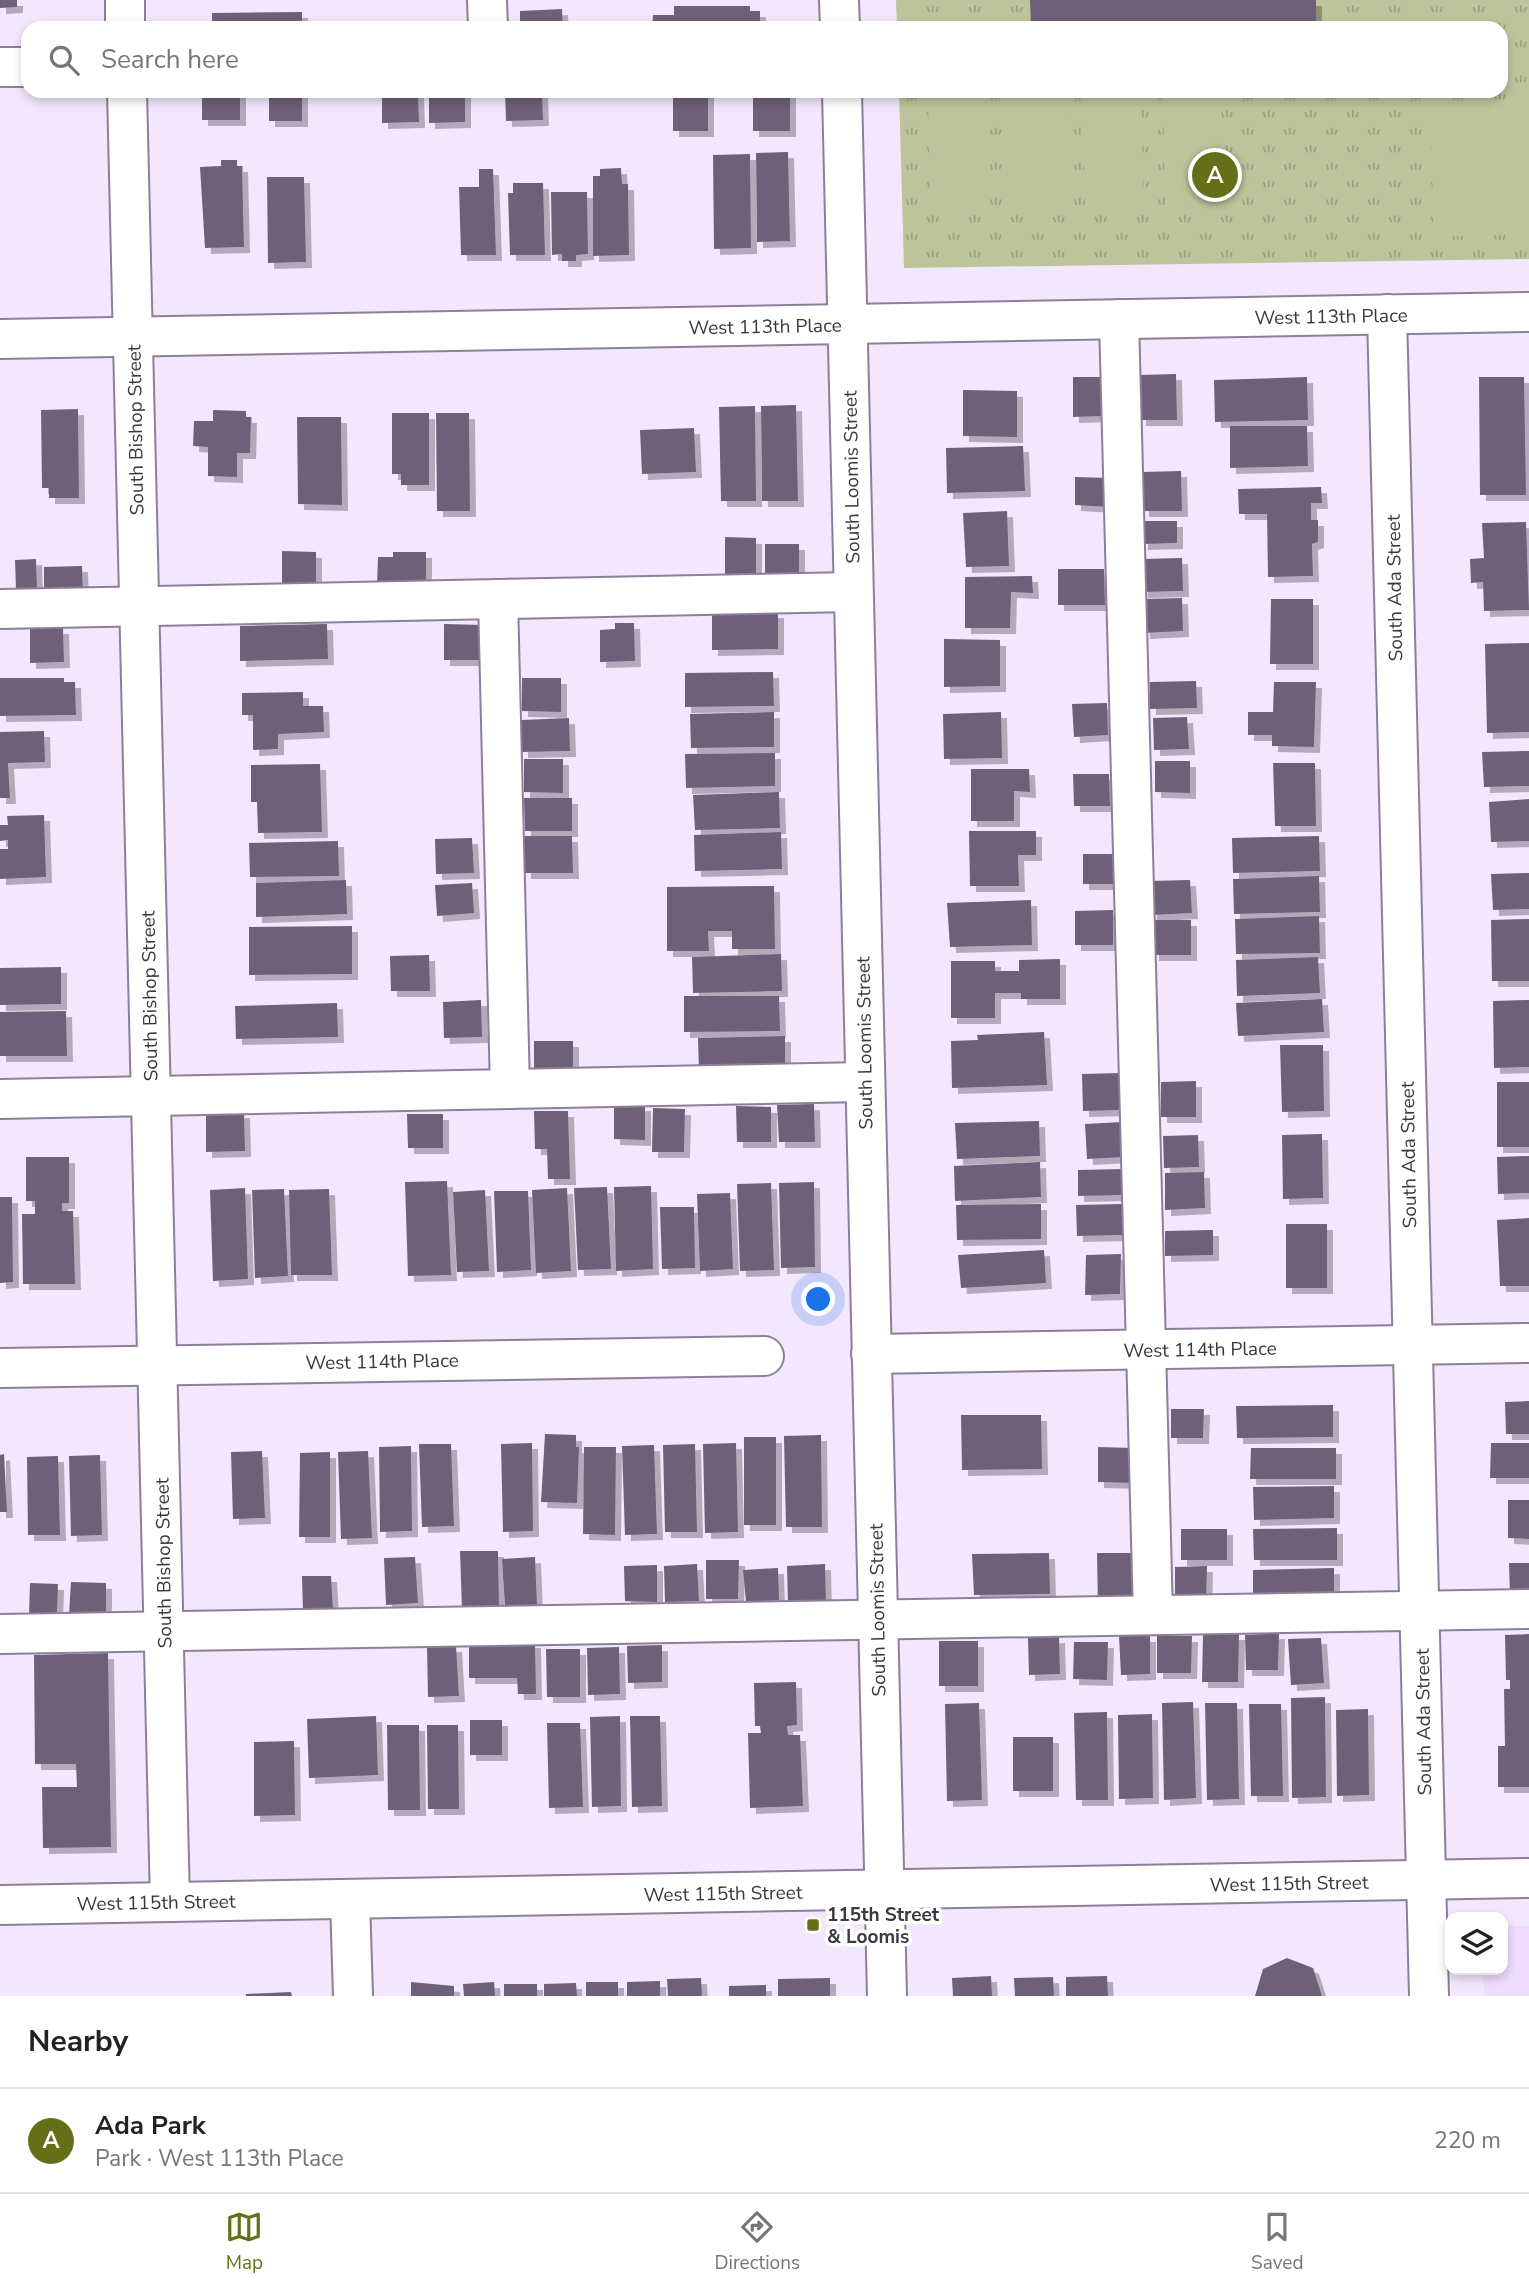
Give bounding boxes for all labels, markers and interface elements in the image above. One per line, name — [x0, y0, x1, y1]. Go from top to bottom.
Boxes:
search box — [21, 21, 1508, 98]
icon: search — [45, 41, 83, 79]
text: Search here — [101, 42, 239, 77]
pin: A — [1192, 149, 1238, 201]
street label: West 113th Place — [1254, 303, 1408, 331]
street label: West 113th Place — [688, 313, 842, 341]
street label: South Bishop Street — [122, 344, 150, 516]
street label: South Loomis Street — [837, 390, 867, 564]
street label: South Ada Street — [1381, 514, 1409, 662]
street label: South Bishop Street — [136, 910, 164, 1082]
street label: South Loomis Street — [850, 956, 880, 1130]
street label: South Ada Street — [1395, 1081, 1423, 1229]
your location — [801, 1282, 835, 1316]
street label: West 114th Place — [1123, 1336, 1277, 1364]
street label: West 114th Place — [305, 1348, 459, 1376]
street label: South Bishop Street — [150, 1477, 178, 1649]
street label: South Loomis Street — [863, 1523, 893, 1697]
street label: South Ada Street — [1410, 1648, 1438, 1796]
street label: West 115th Street — [1209, 1870, 1369, 1898]
street label: West 115th Street — [643, 1880, 803, 1908]
street label: West 115th Street — [76, 1889, 236, 1917]
place label: 115th Street & Loomis — [827, 1902, 940, 1950]
map controls — [1445, 1912, 1508, 1975]
button: layers — [1445, 1912, 1508, 1975]
marker: 115th Street & Loomis — [805, 1917, 821, 1933]
text: Nearby — [28, 2021, 128, 2062]
text: Ada Park — [95, 2108, 206, 2143]
text: A — [42, 2125, 60, 2156]
text: 220 m — [1434, 2125, 1501, 2156]
text: Park · West 113th Place — [95, 2143, 344, 2174]
tab: Map — [225, 2208, 263, 2276]
tab: Directions — [714, 2208, 800, 2276]
tab: Saved — [1251, 2208, 1304, 2276]

